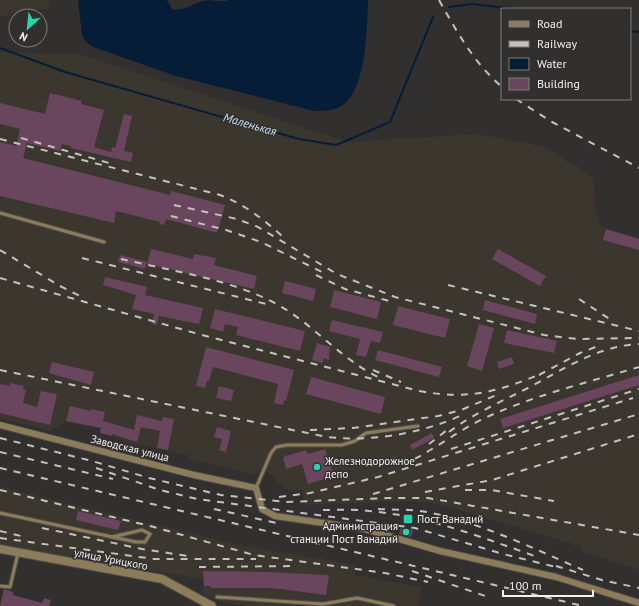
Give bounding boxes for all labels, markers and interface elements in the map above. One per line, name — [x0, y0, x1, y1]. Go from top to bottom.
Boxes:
north arrow — [8, 8, 48, 48]
legend — [501, 8, 631, 100]
text: Road — [537, 16, 562, 31]
text: N — [17, 29, 30, 45]
text: Railway — [537, 36, 577, 51]
text: Water — [537, 56, 567, 71]
text: Building — [537, 76, 580, 91]
water label: Маленькая — [222, 109, 279, 139]
street label: Заводская улица — [89, 431, 171, 465]
place label: Железнодорожное депо — [324, 454, 415, 481]
marker: Железнодорожное депо — [312, 462, 322, 472]
place label: Пост Ванадий — [417, 512, 483, 526]
marker: Пост Ванадий — [402, 513, 414, 525]
place label: Администрация станции Пост Ванадий — [290, 519, 398, 546]
marker: Администрация станции Пост Ванадий — [401, 527, 411, 537]
street label: улица Урицкого — [73, 545, 149, 573]
scale bar — [503, 572, 593, 598]
text: 100 m — [509, 578, 542, 593]

